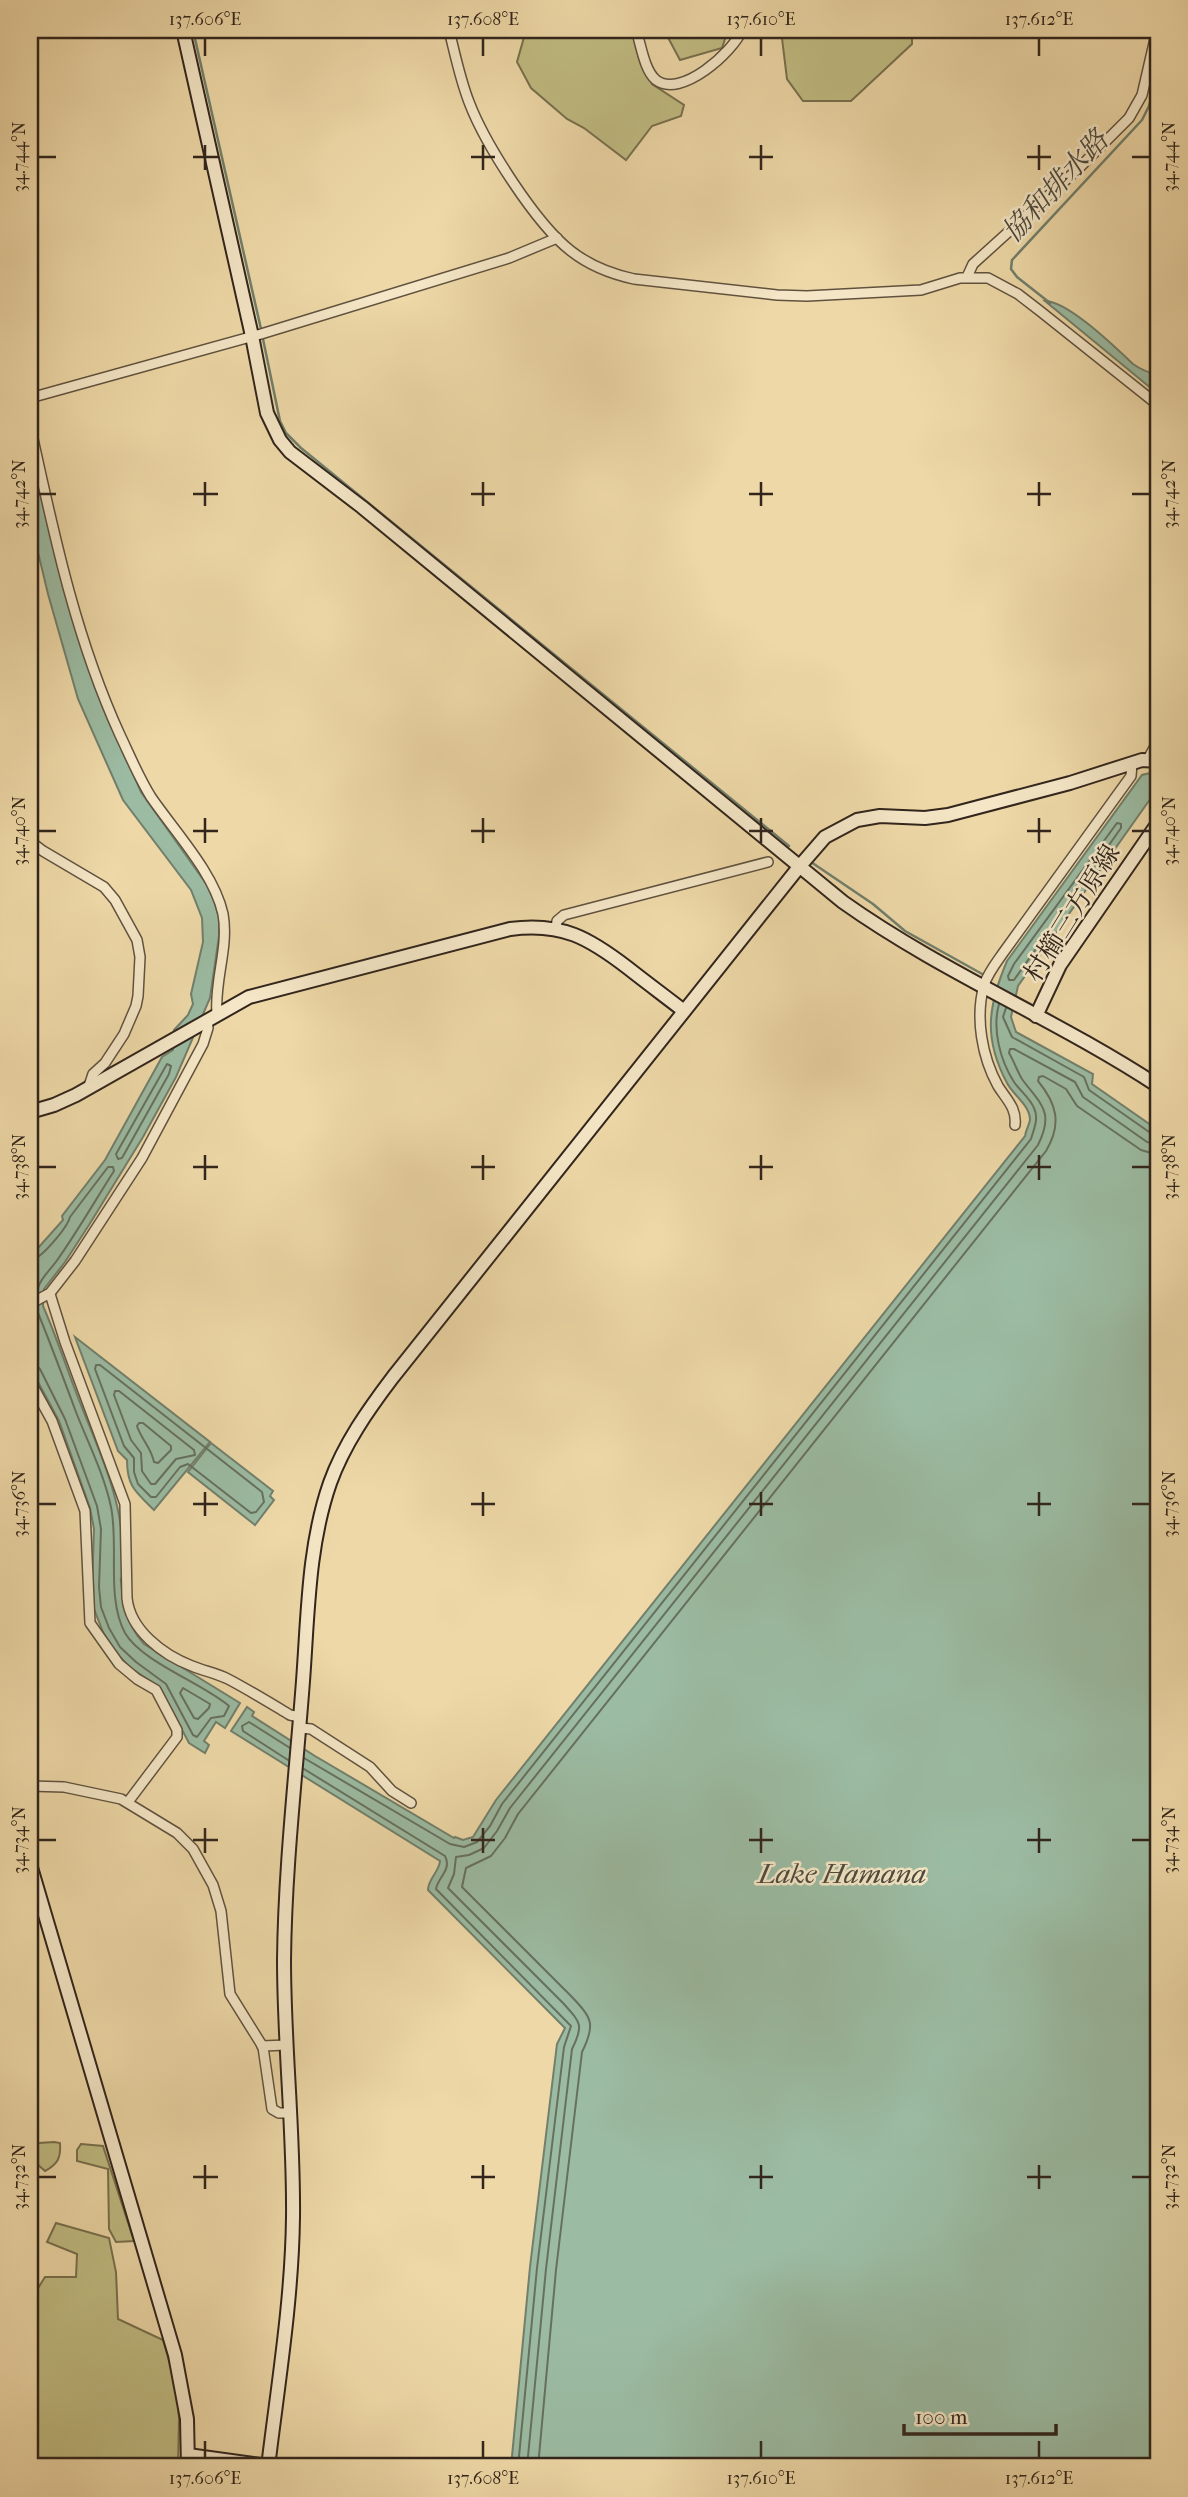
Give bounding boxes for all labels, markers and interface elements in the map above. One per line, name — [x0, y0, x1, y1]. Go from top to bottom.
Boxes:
text: 137.606°E — [169, 9, 241, 30]
text: 137.608°E — [447, 9, 519, 30]
text: 137.610°E — [726, 9, 796, 30]
text: 137.612°E — [1005, 9, 1073, 30]
text: 34.744°N — [9, 121, 30, 192]
text: 34.744°N — [1159, 121, 1180, 192]
water label: 協和排水路 — [995, 122, 1116, 248]
text: 34.742°N — [9, 459, 30, 529]
text: 34.742°N — [1159, 459, 1180, 529]
text: 34.740°N — [9, 796, 30, 866]
text: 34.740°N — [1159, 796, 1180, 866]
street label: 村櫛三方原線 — [1018, 839, 1126, 987]
text: 34.738°N — [9, 1134, 30, 1200]
text: 34.738°N — [1159, 1134, 1180, 1200]
text: 34.736°N — [9, 1470, 30, 1538]
text: 34.736°N — [1159, 1470, 1180, 1538]
text: 34.734°N — [9, 1806, 30, 1874]
text: 34.734°N — [1159, 1806, 1180, 1874]
water label: Lake Hamana — [756, 1857, 926, 1890]
text: 34.732°N — [9, 2143, 30, 2210]
text: 34.732°N — [1159, 2143, 1180, 2210]
scale bar — [904, 2392, 1057, 2436]
text: 100 m — [915, 2405, 968, 2429]
text: 137.606°E — [169, 2468, 241, 2489]
text: 137.608°E — [447, 2468, 519, 2489]
text: 137.610°E — [726, 2468, 796, 2489]
text: 137.612°E — [1005, 2468, 1073, 2489]

